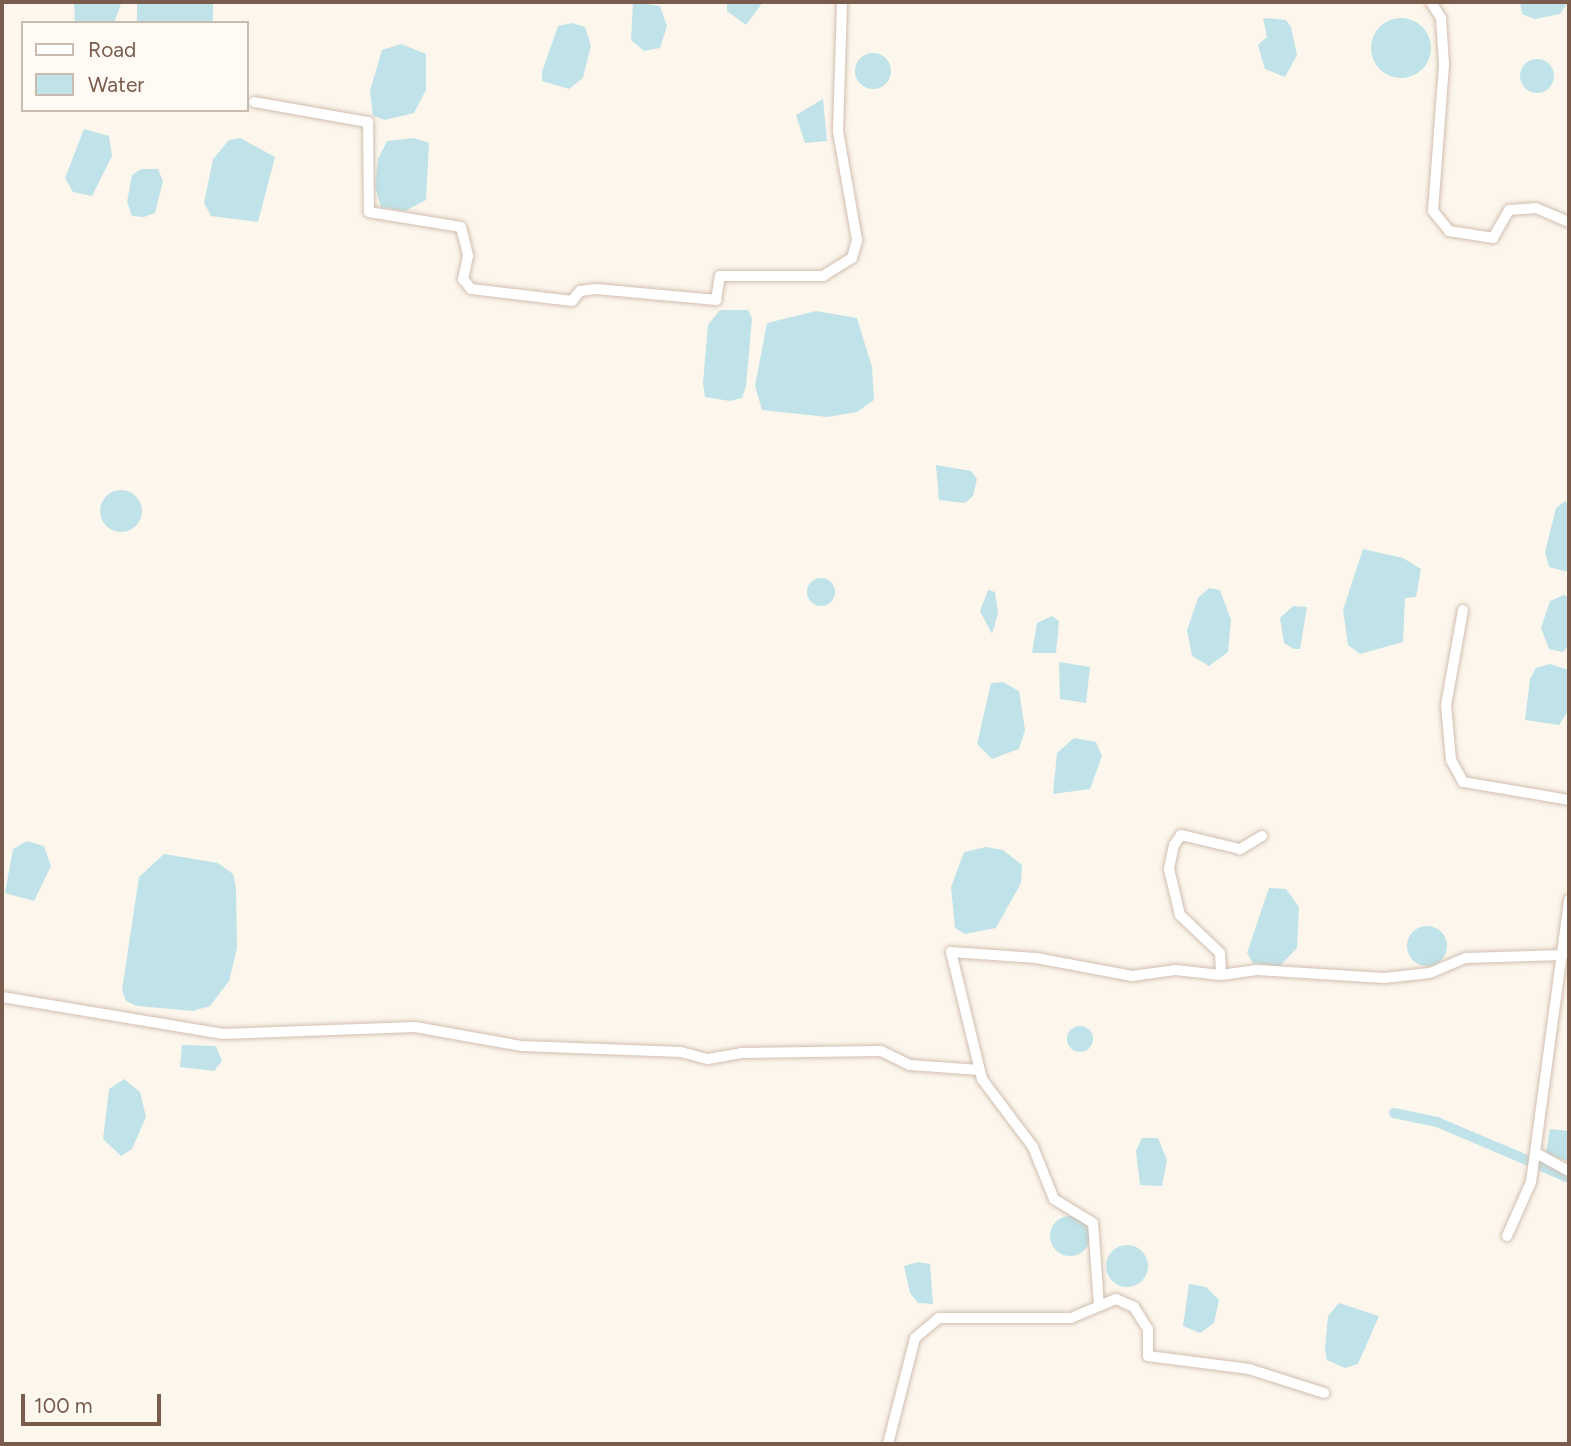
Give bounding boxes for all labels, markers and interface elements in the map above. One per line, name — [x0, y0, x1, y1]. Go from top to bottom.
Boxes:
legend — [21, 21, 248, 112]
text: Road — [88, 37, 136, 62]
text: Water — [88, 72, 144, 97]
scale bar — [24, 1380, 164, 1424]
text: 100 m — [34, 1393, 93, 1418]

